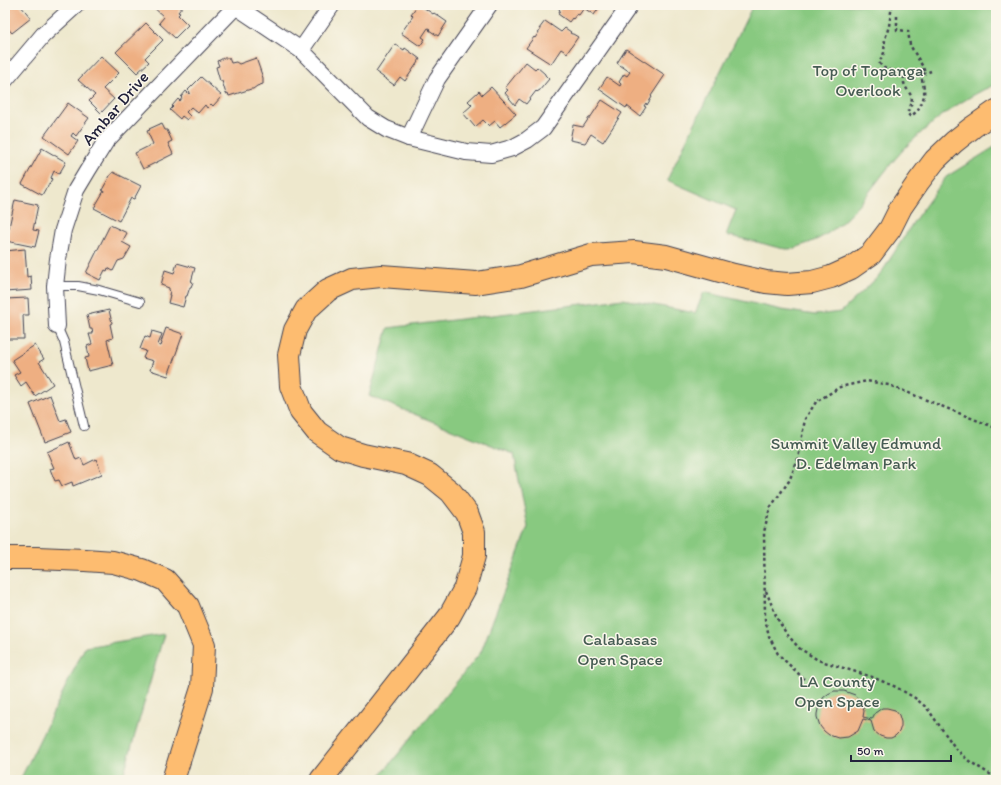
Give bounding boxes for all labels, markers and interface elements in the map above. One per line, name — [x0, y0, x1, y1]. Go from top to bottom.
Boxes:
park label: Top of Topanga Overlook — [813, 60, 923, 100]
street label: Ambar Drive — [77, 67, 153, 149]
park label: Summit Valley Edmund D. Edelman Park — [771, 433, 942, 473]
park label: Calabasas Open Space — [577, 629, 663, 669]
park label: LA County Open Space — [794, 671, 880, 711]
scale bar — [851, 737, 951, 763]
text: 50 m — [857, 744, 883, 758]

